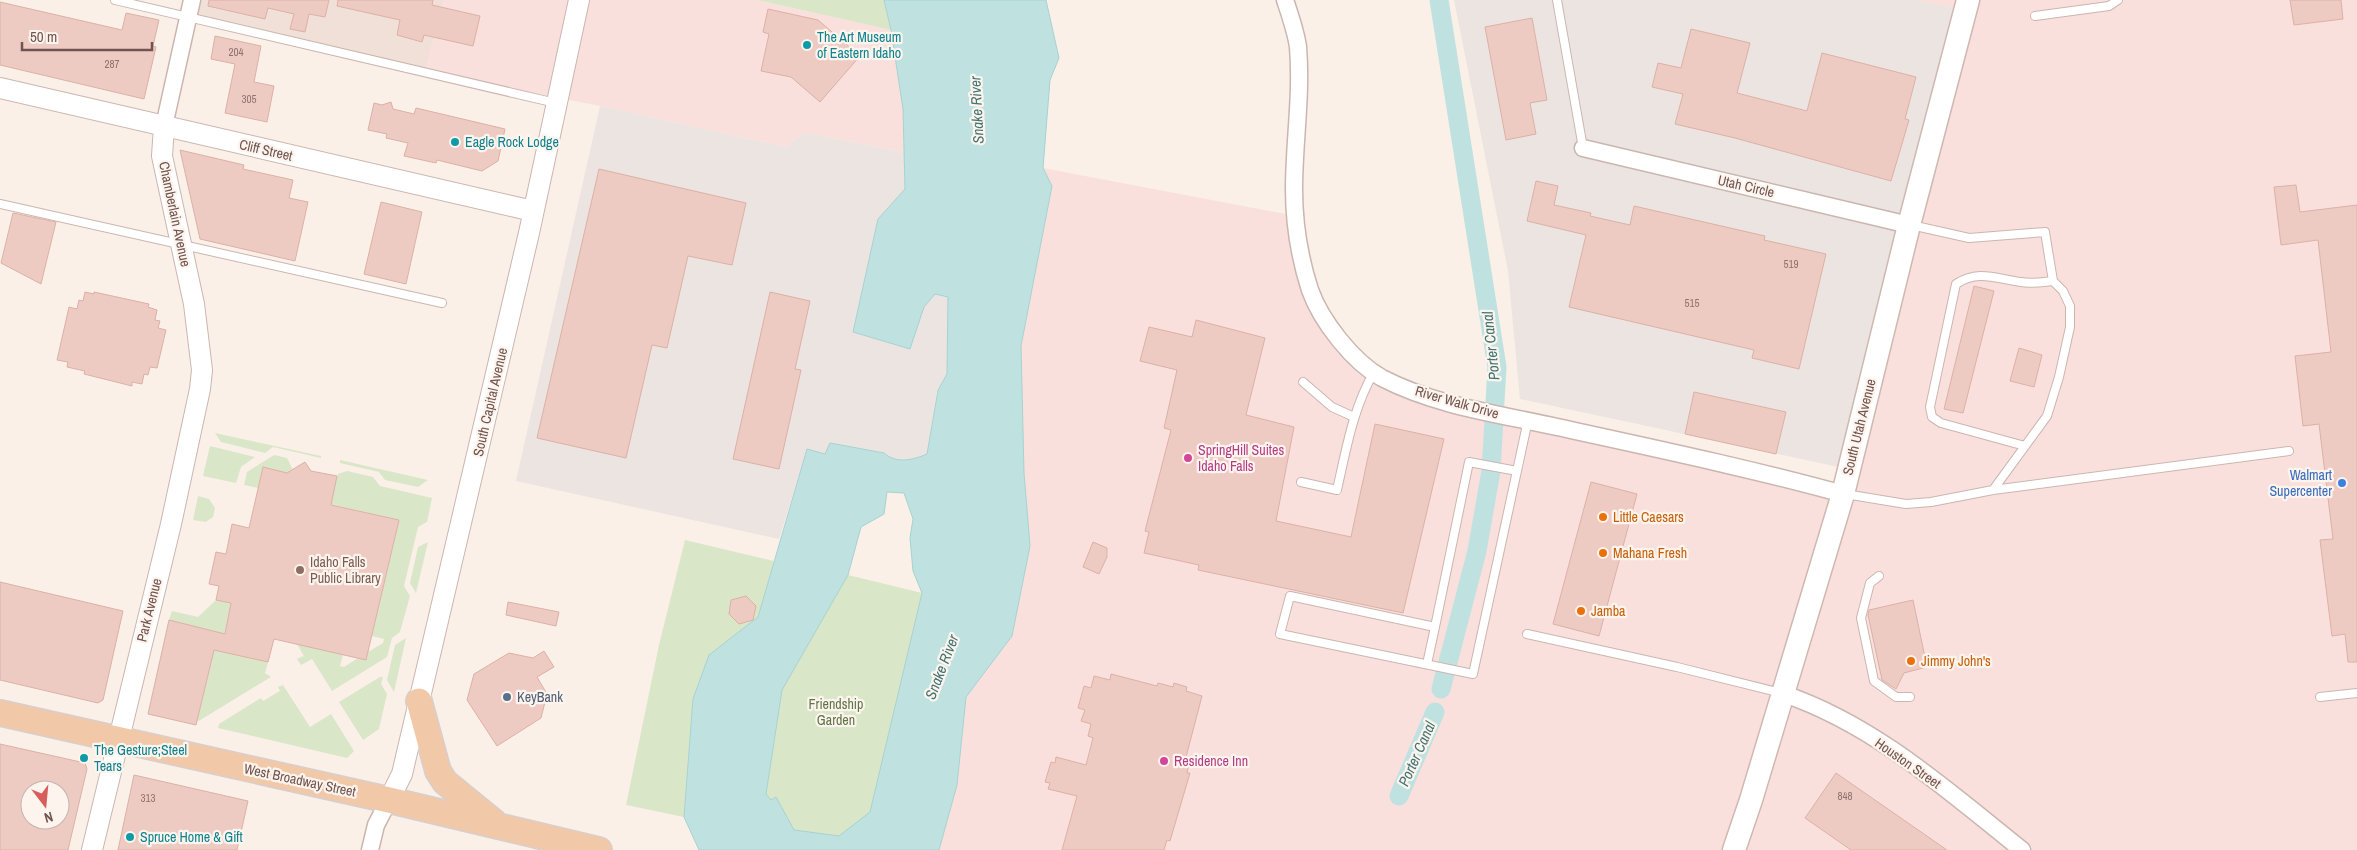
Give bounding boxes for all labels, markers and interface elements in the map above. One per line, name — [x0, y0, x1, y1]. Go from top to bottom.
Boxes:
scale bar — [22, 20, 152, 52]
text: 50 m — [30, 26, 57, 47]
place label: The Art Museum of Eastern Idaho — [817, 28, 901, 62]
marker: The Art Museum of Eastern Idaho — [801, 39, 813, 51]
house number: 204 — [228, 45, 244, 59]
house number: 287 — [104, 57, 120, 71]
water label: Snake River — [964, 75, 989, 144]
house number: 305 — [241, 92, 257, 106]
place label: Eagle Rock Lodge — [465, 133, 559, 151]
street label: Cliff Street — [238, 135, 294, 165]
marker: Eagle Rock Lodge — [449, 136, 461, 148]
street label: Chamberlain Avenue — [155, 160, 195, 268]
street label: Utah Circle — [1716, 171, 1776, 201]
house number: 519 — [1783, 257, 1799, 271]
house number: 515 — [1684, 296, 1700, 310]
water label: Porter Canal — [1476, 310, 1505, 381]
street label: South Capital Avenue — [469, 346, 511, 458]
street label: South Utah Avenue — [1838, 377, 1880, 477]
street label: River Walk Drive — [1413, 381, 1501, 423]
place label: SpringHill Suites Idaho Falls — [1198, 441, 1284, 475]
marker: SpringHill Suites Idaho Falls — [1182, 452, 1194, 464]
place label: Walmart Supercenter — [2269, 466, 2332, 500]
marker: Walmart Supercenter — [2336, 477, 2348, 489]
place label: Little Caesars — [1613, 508, 1684, 526]
marker: Little Caesars — [1597, 511, 1609, 523]
place label: Mahana Fresh — [1613, 544, 1687, 562]
marker: Mahana Fresh — [1597, 547, 1609, 559]
place label: Idaho Falls Public Library — [310, 553, 381, 587]
marker: Idaho Falls Public Library — [294, 564, 306, 576]
street label: Park Avenue — [132, 576, 166, 644]
place label: Jamba — [1591, 602, 1626, 620]
marker: Jamba — [1575, 605, 1587, 617]
water label: Snake River — [920, 631, 964, 702]
place label: Jimmy John's — [1921, 652, 1991, 670]
marker: Jimmy John's — [1905, 655, 1917, 667]
place label: KeyBank — [517, 688, 563, 706]
marker: KeyBank — [501, 691, 513, 703]
park label: Friendship Garden — [809, 695, 863, 729]
water label: Porter Canal — [1393, 718, 1440, 790]
street label: Houston Street — [1871, 734, 1945, 792]
place label: The Gesture;Steel Tears — [94, 741, 187, 775]
marker: The Gesture;Steel Tears — [78, 752, 90, 764]
place label: Residence Inn — [1174, 752, 1248, 770]
marker: Residence Inn — [1158, 755, 1170, 767]
street label: West Broadway Street — [242, 759, 358, 801]
north arrow — [20, 780, 70, 830]
house number: 848 — [1837, 789, 1853, 803]
house number: 313 — [140, 791, 156, 805]
text: N — [42, 808, 55, 827]
place label: Spruce Home & Gift — [140, 828, 243, 846]
marker: Spruce Home & Gift — [124, 831, 136, 843]

